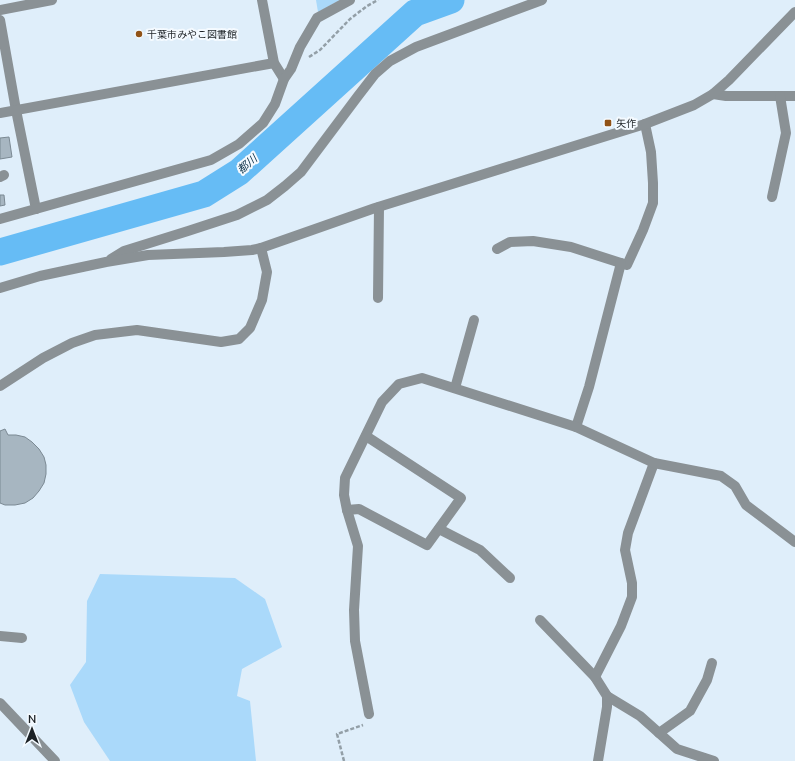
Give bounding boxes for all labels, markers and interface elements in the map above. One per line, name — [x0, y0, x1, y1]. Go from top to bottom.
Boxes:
place label: 千葉市みやこ図書館 — [147, 28, 237, 42]
marker: 千葉市みやこ図書館 — [134, 29, 144, 39]
place label: 矢作 — [616, 117, 636, 131]
marker: 矢作 — [603, 118, 613, 128]
water label: 都川 — [234, 151, 261, 177]
north arrow — [12, 709, 52, 749]
text: N — [28, 712, 36, 727]

